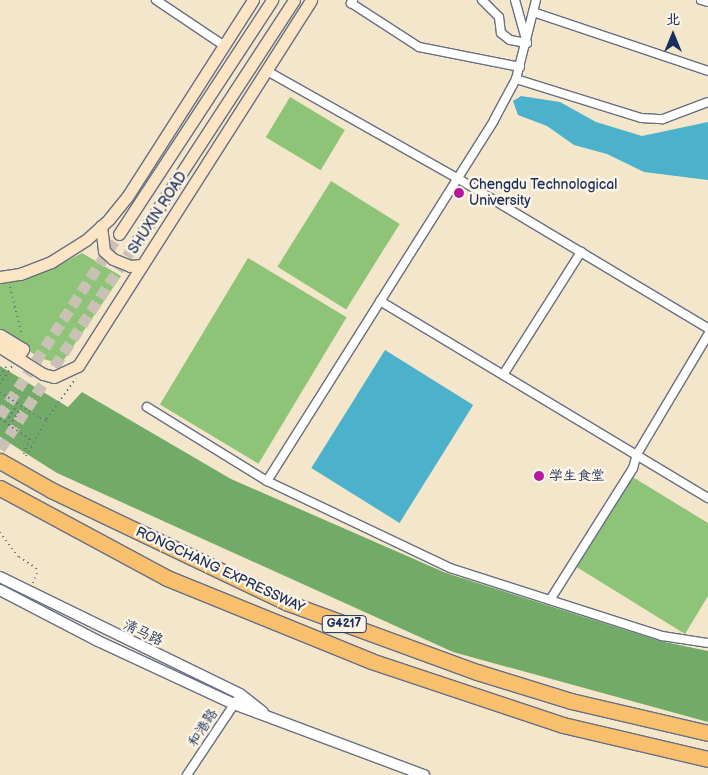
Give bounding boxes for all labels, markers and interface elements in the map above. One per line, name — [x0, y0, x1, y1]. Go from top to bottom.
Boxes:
north arrow — [648, 10, 698, 60]
text: 北 — [666, 11, 680, 28]
street label: SHUXIN ROAD — [125, 169, 191, 257]
place label: Chengdu Technological University — [469, 177, 618, 210]
marker: Chengdu Technological University — [453, 187, 465, 199]
place label: 学生食堂 — [549, 468, 605, 484]
marker: 学生食堂 — [533, 470, 545, 482]
street label: RONGCHANG EXPRESSWAY — [133, 523, 307, 617]
road number: G4217 — [322, 614, 366, 634]
street label: 清马路 — [120, 617, 166, 649]
street label: 和港路 — [185, 706, 221, 750]

